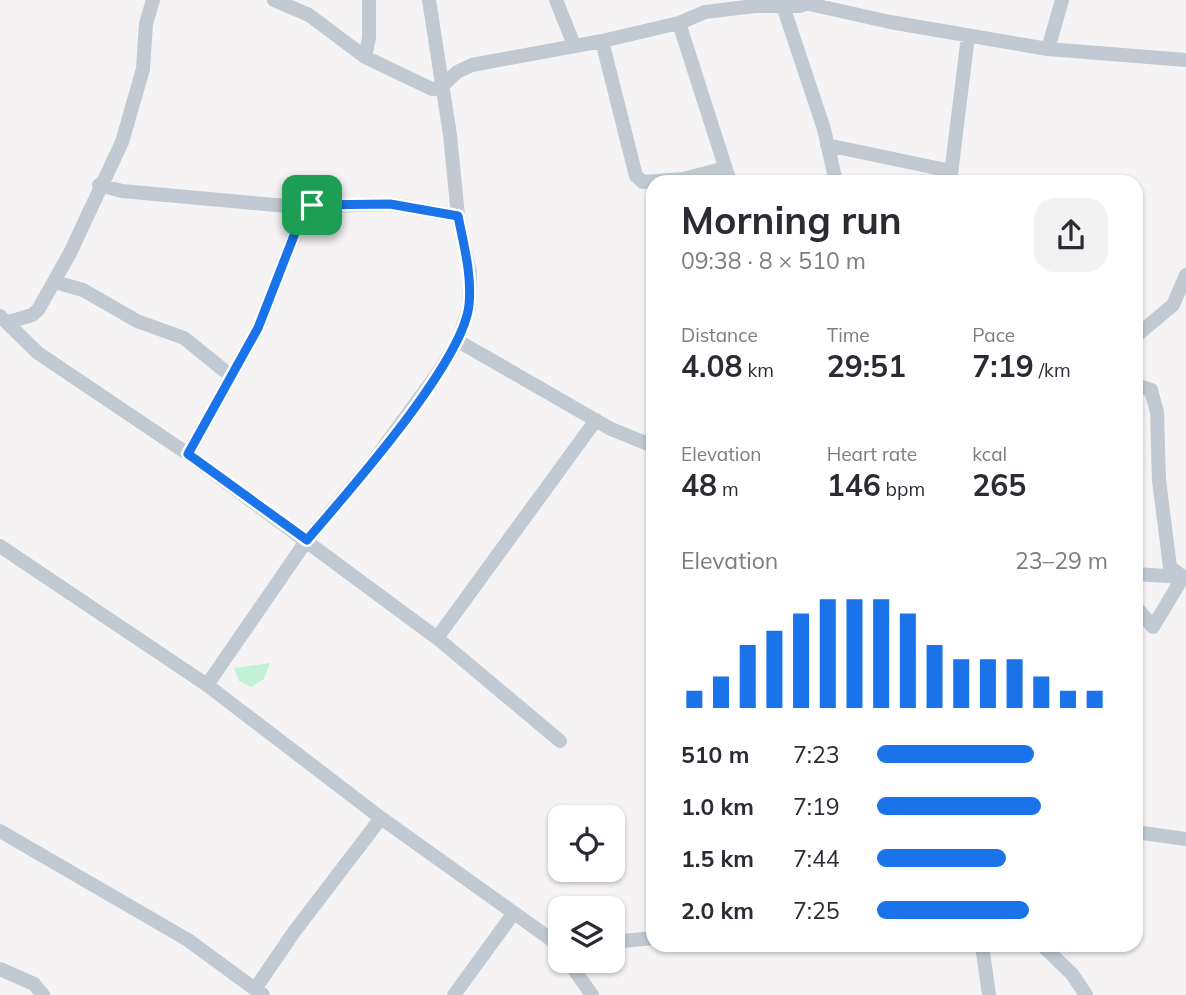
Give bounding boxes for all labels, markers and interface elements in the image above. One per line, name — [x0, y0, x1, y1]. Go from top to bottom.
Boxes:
pin — [282, 175, 342, 235]
icon: arrive — [293, 186, 331, 224]
text: Morning run — [681, 196, 902, 244]
button: share — [1034, 198, 1108, 272]
text: 09:38 · 8 × 510 m — [681, 246, 866, 275]
text: Distance — [681, 323, 758, 347]
text: Time — [827, 323, 870, 347]
text: Pace — [972, 323, 1015, 347]
text: 4.08 — [681, 347, 742, 385]
text: 29:51 — [827, 347, 906, 385]
text: 7:19 — [972, 347, 1034, 385]
text: km — [742, 358, 774, 382]
text: /km — [1034, 358, 1071, 382]
text: Elevation — [681, 442, 761, 466]
text: Heart rate — [827, 442, 917, 466]
text: kcal — [972, 442, 1007, 466]
text: 48 — [681, 466, 717, 504]
text: 146 — [827, 466, 881, 504]
text: 265 — [972, 466, 1026, 504]
text: m — [717, 477, 739, 501]
text: bpm — [881, 477, 925, 501]
text: Elevation — [681, 546, 778, 575]
text: 23–29 m — [1015, 546, 1108, 575]
text: 510 m — [681, 740, 749, 769]
text: 7:23 — [793, 740, 840, 769]
text: 1.0 km — [681, 792, 754, 821]
text: 7:19 — [793, 792, 840, 821]
map controls — [548, 805, 625, 973]
button: locate — [548, 805, 625, 882]
text: 1.5 km — [681, 844, 754, 873]
text: 7:44 — [793, 844, 840, 873]
button: layers — [548, 896, 625, 973]
text: 2.0 km — [681, 896, 754, 925]
text: 7:25 — [793, 896, 840, 925]

